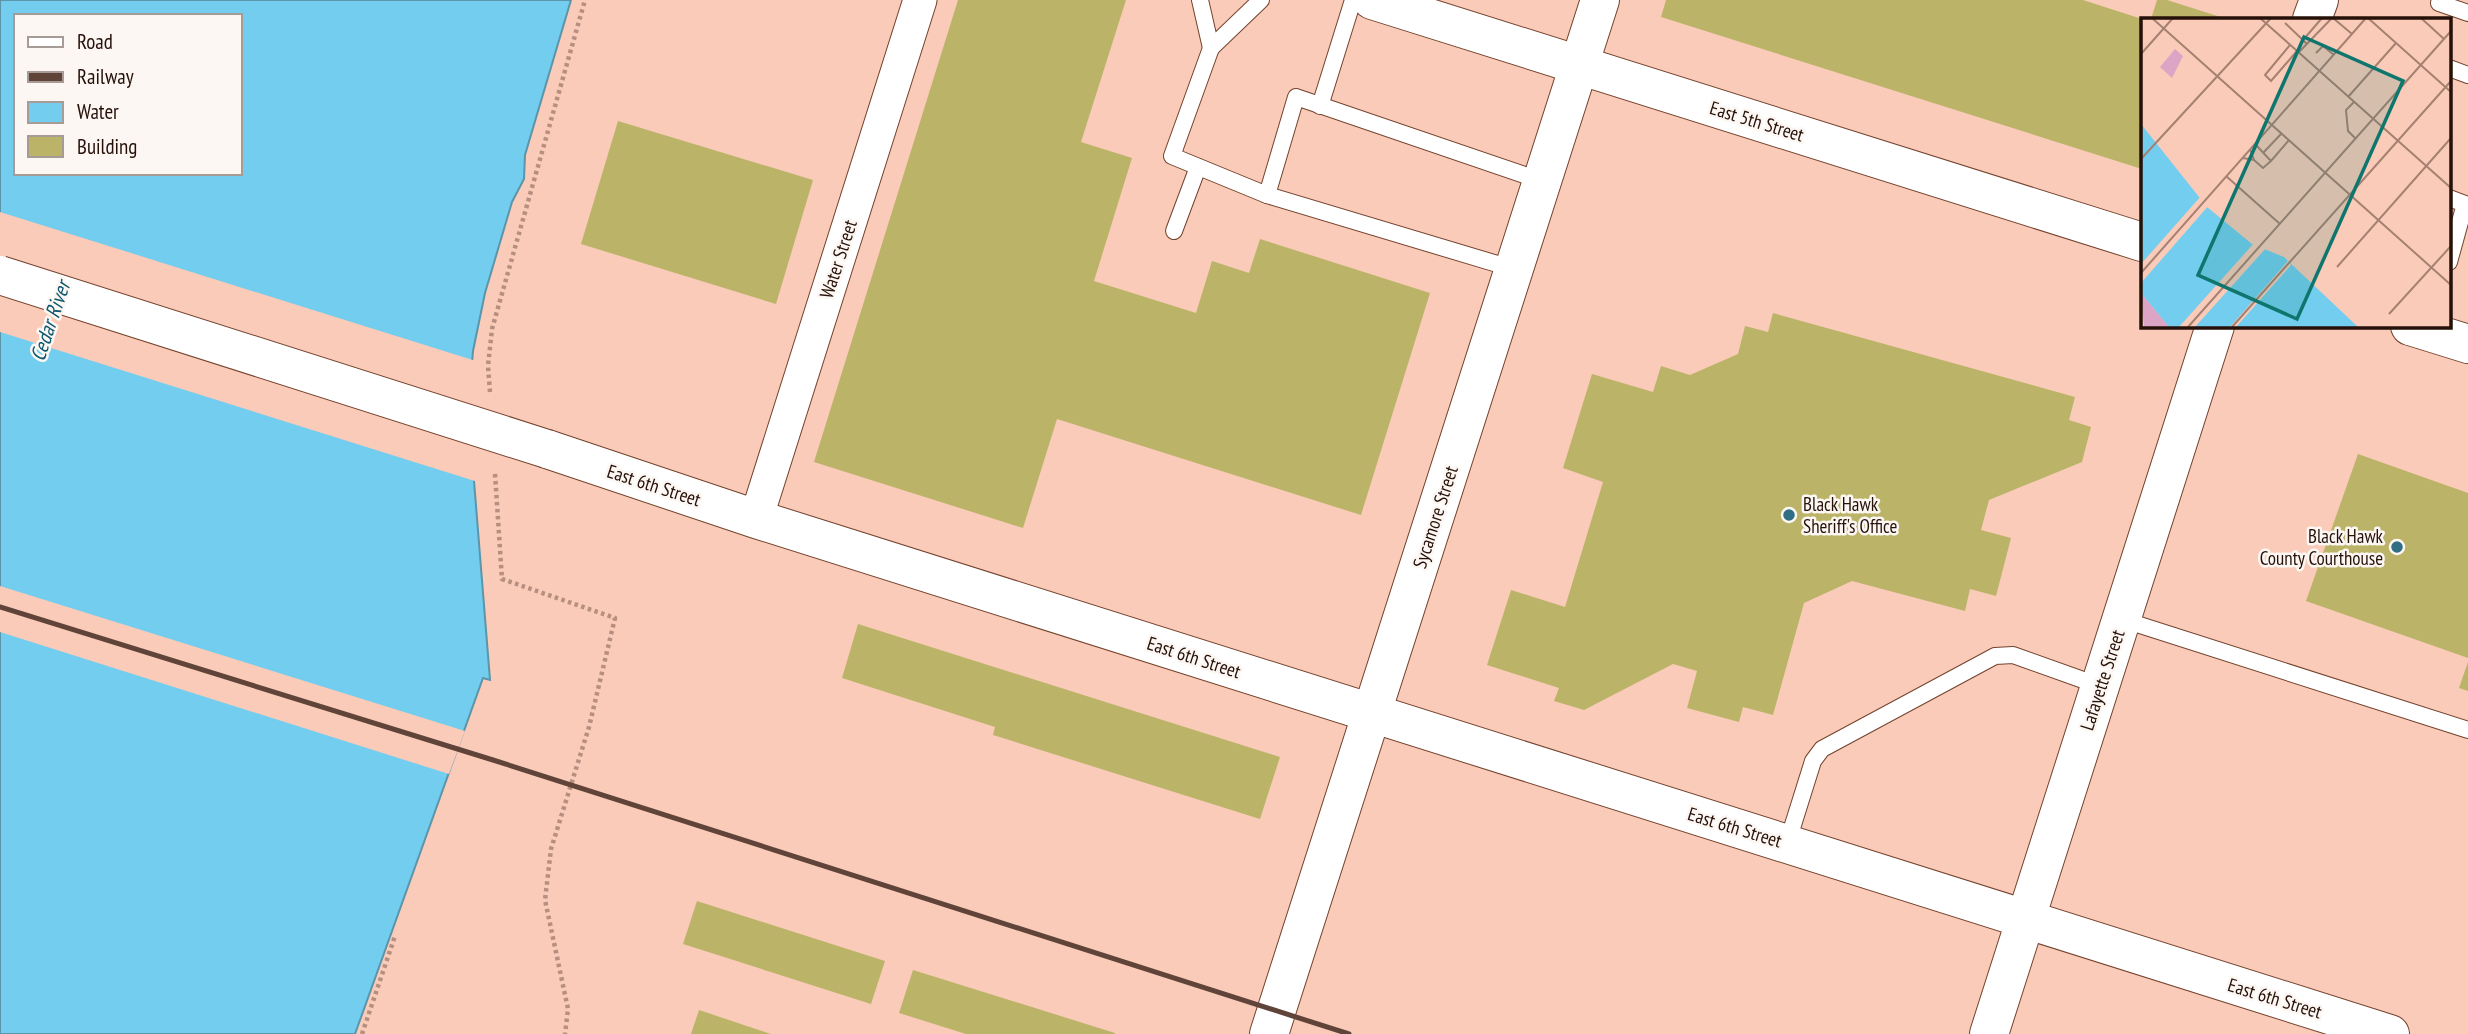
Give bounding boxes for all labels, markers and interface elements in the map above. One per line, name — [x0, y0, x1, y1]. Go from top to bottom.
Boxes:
legend — [14, 14, 242, 175]
inset map — [2141, 18, 2450, 327]
text: Road — [77, 28, 113, 55]
text: Railway — [77, 63, 134, 90]
street label: East 5th Street — [1707, 95, 1808, 147]
text: Water — [77, 98, 119, 125]
text: Building — [77, 133, 137, 160]
street label: Water Street — [814, 216, 862, 301]
water label: Cedar River — [24, 274, 77, 364]
street label: East 6th Street — [604, 459, 705, 512]
street label: Sycamore Street — [1407, 462, 1463, 571]
place label: Black Hawk Sheriff's Office — [1803, 492, 1898, 538]
marker: Black Hawk Sheriff's Office — [1781, 507, 1797, 523]
place label: Black Hawk County Courthouse — [2260, 524, 2384, 570]
marker: Black Hawk County Courthouse — [2389, 539, 2405, 555]
street label: Lafayette Street — [2074, 626, 2130, 733]
street label: East 6th Street — [1144, 631, 1245, 684]
street label: East 6th Street — [1685, 801, 1786, 853]
street label: East 6th Street — [2225, 972, 2326, 1024]

